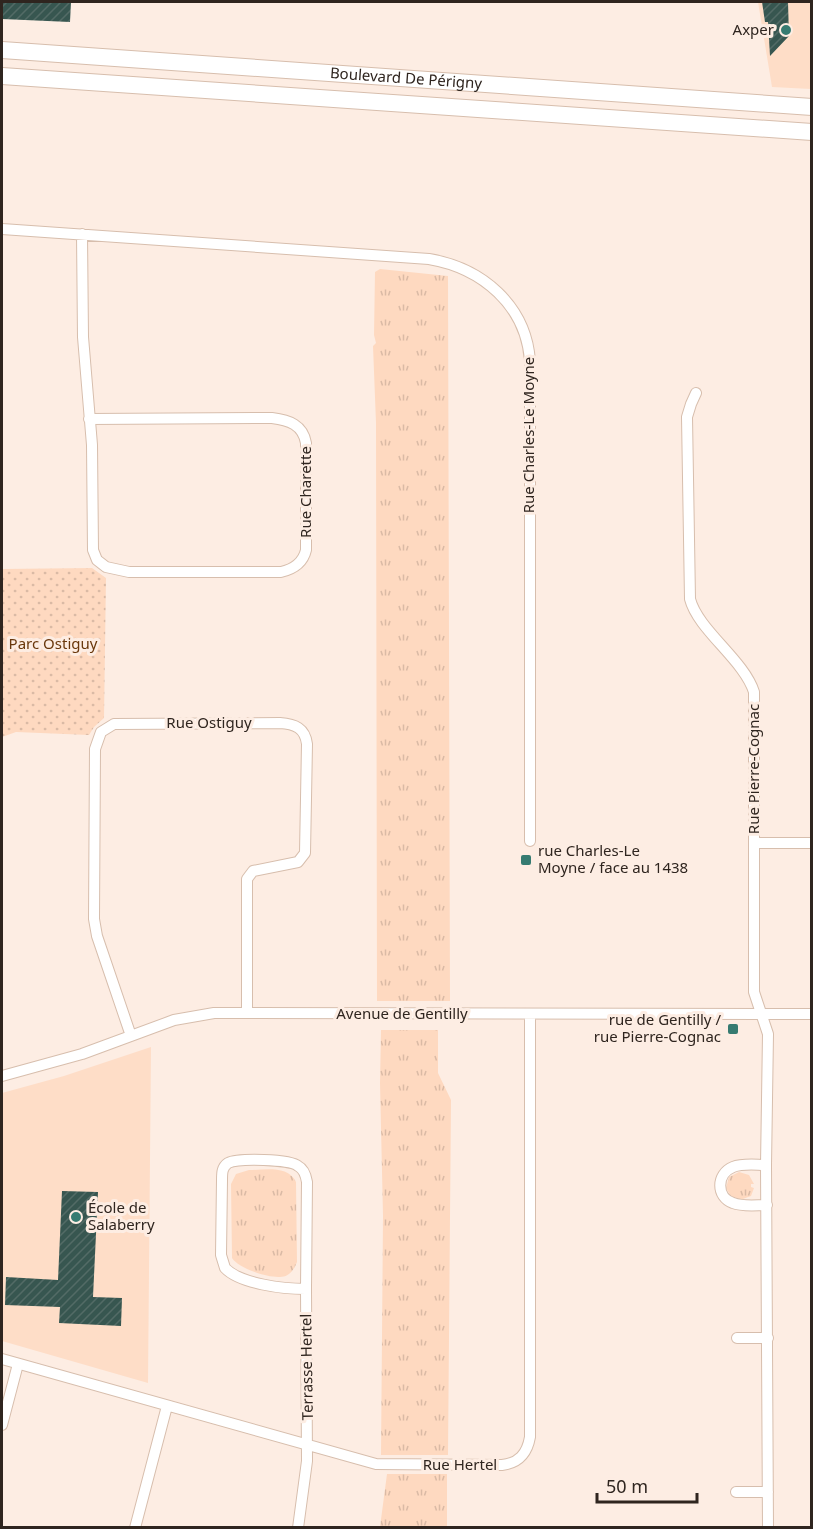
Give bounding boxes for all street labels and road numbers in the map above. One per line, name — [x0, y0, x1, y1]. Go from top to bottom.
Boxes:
street label: Boulevard De Périgny — [329, 62, 483, 93]
street label: Rue Charles-Le Moyne — [518, 357, 538, 513]
street label: Rue Charette — [295, 446, 315, 538]
street label: Rue Pierre-Cognac — [743, 704, 763, 834]
street label: Rue Ostiguy — [166, 712, 252, 732]
street label: Avenue de Gentilly — [336, 1003, 468, 1023]
street label: Terrasse Hertel — [295, 1314, 317, 1420]
street label: Rue Hertel — [423, 1454, 497, 1474]

